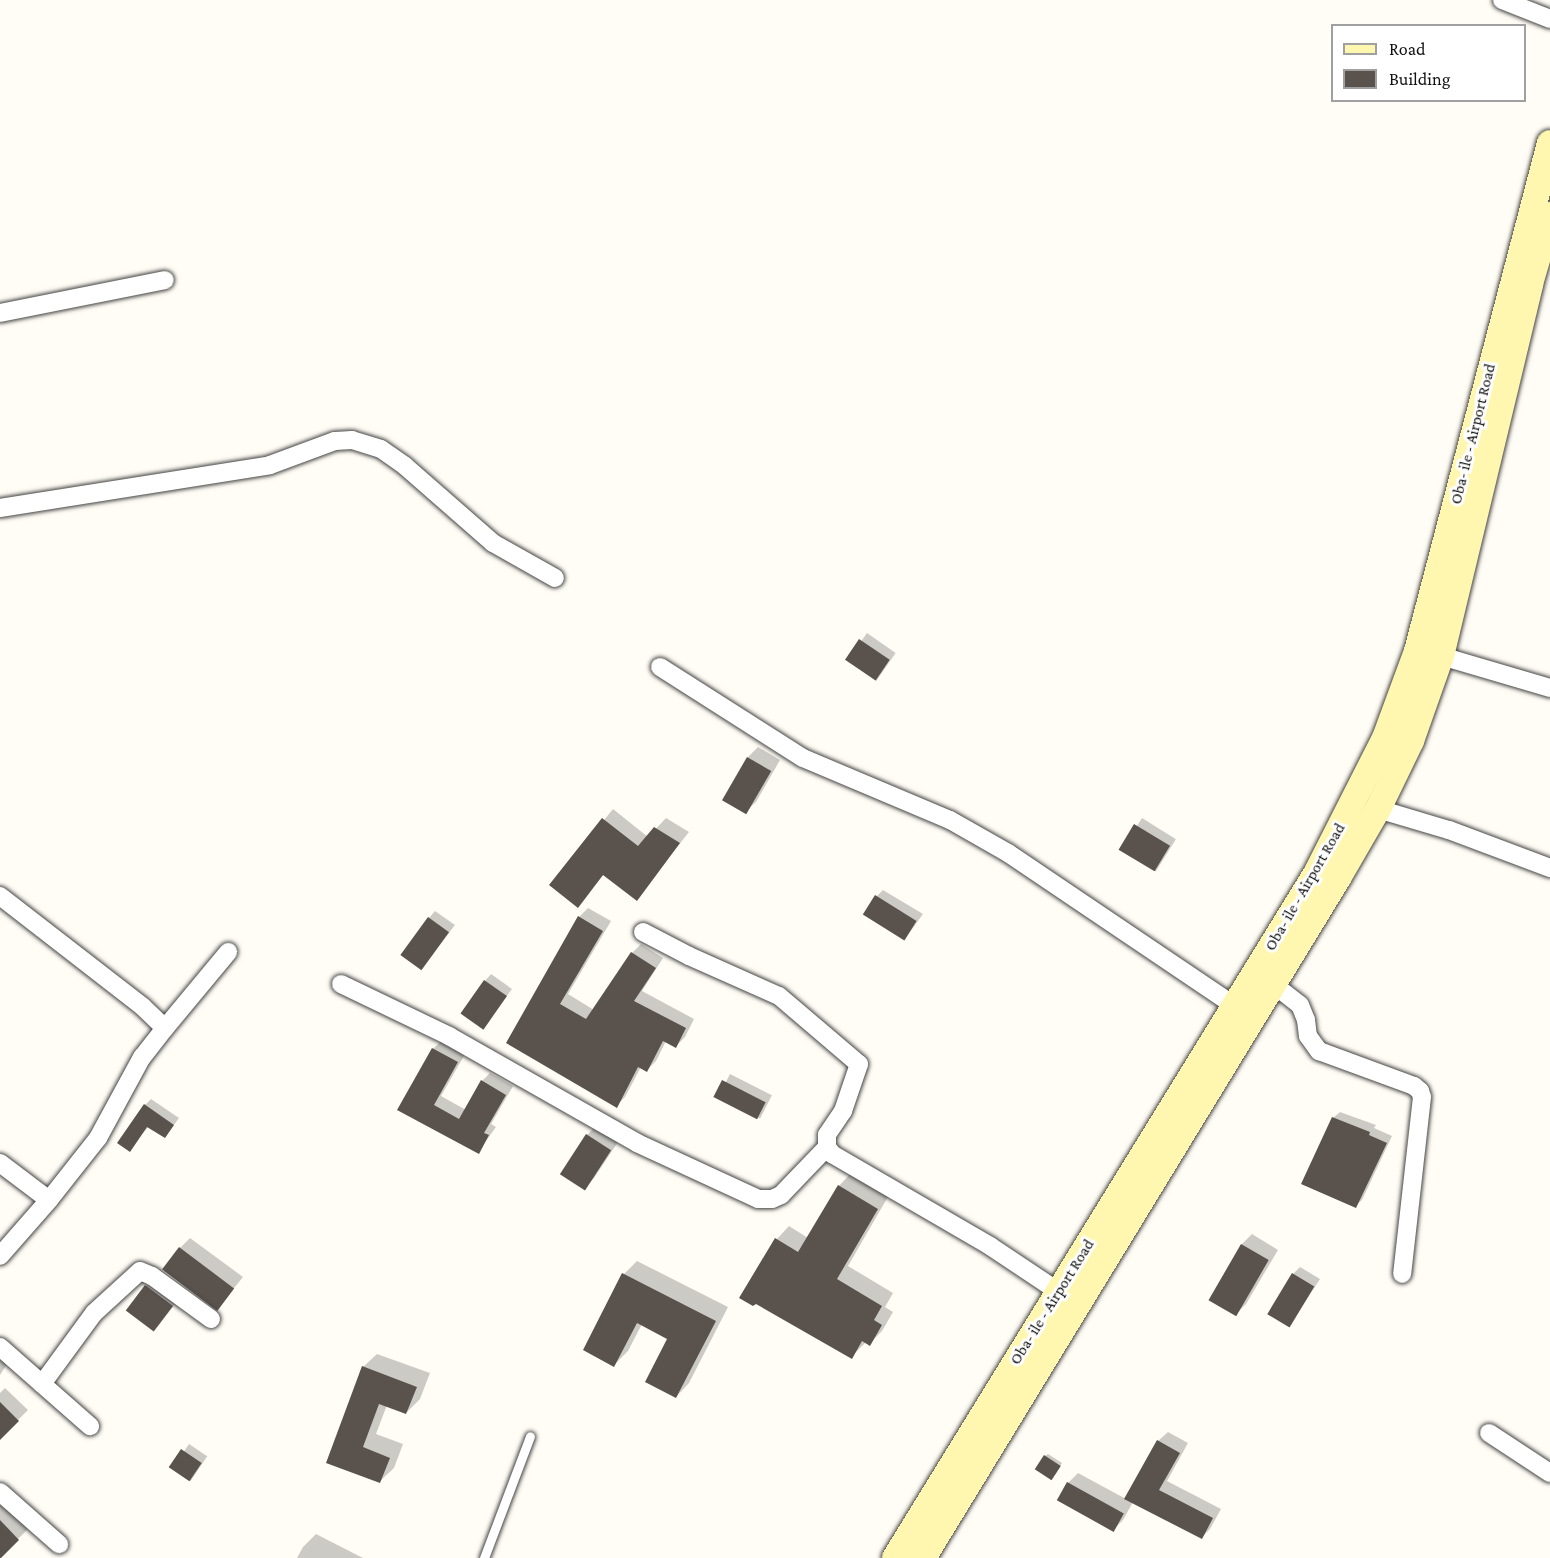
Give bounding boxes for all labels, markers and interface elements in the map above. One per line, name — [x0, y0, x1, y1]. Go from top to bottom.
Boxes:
legend — [1331, 24, 1526, 102]
text: Road — [1389, 39, 1426, 59]
text: Building — [1389, 69, 1450, 89]
street label: Oba- ile - Airport Road — [1446, 362, 1500, 506]
street label: Oba- ile - Airport Road — [1261, 820, 1349, 954]
street label: Oba- ile - Airport Road — [1006, 1236, 1098, 1368]

